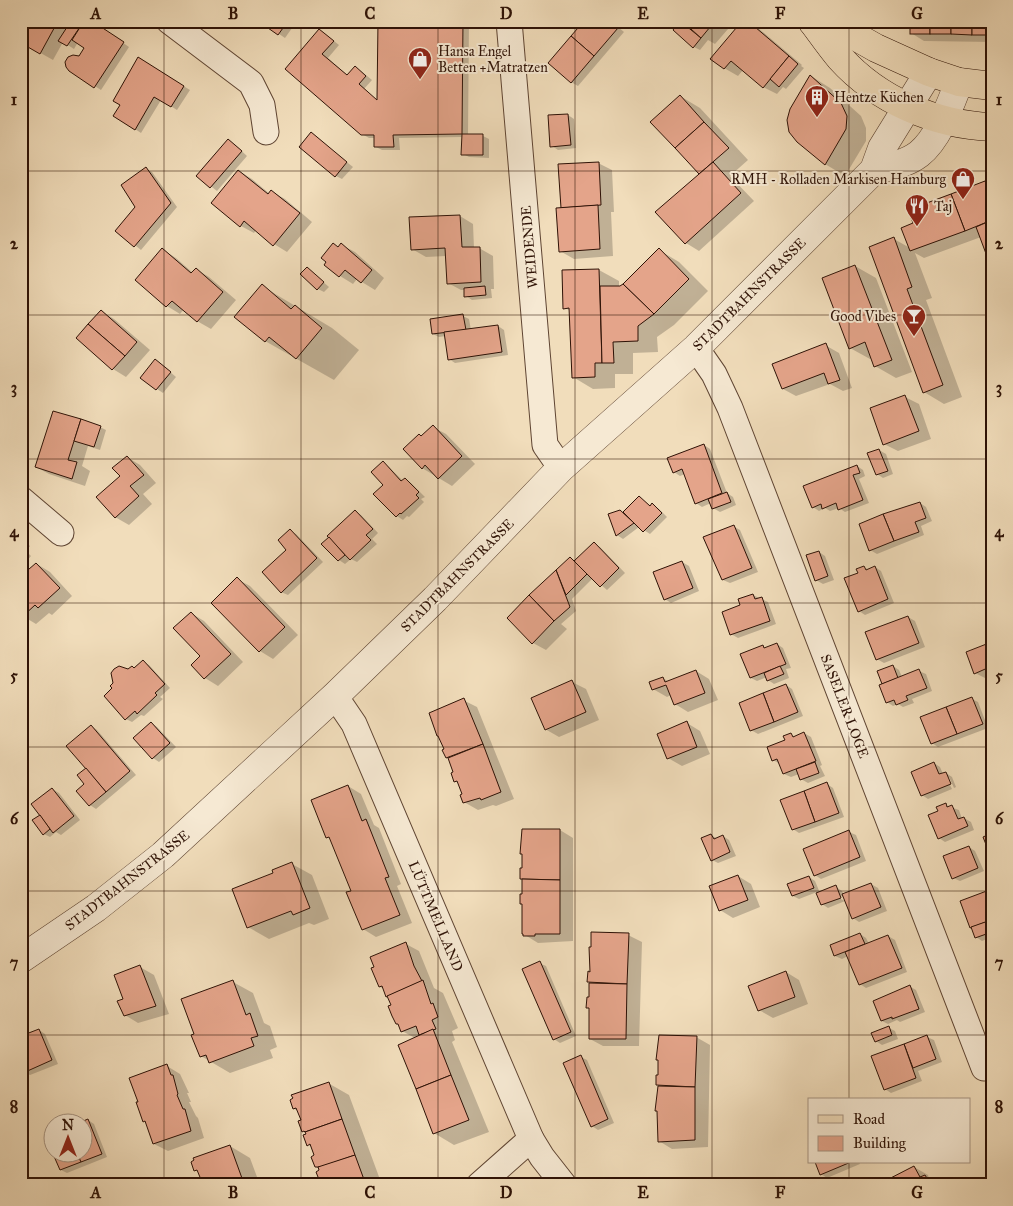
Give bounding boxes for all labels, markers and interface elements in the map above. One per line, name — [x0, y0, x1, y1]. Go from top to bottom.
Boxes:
text: A — [90, 4, 102, 23]
text: B — [228, 4, 238, 23]
text: C — [365, 4, 376, 23]
text: D — [500, 4, 513, 23]
text: E — [637, 4, 649, 23]
text: F — [775, 4, 786, 23]
text: G — [911, 4, 923, 23]
place label: Hansa Engel Betten +Matratzen — [438, 43, 548, 76]
shop icon: Hansa Engel Betten +Matratzen — [407, 46, 433, 80]
building icon: Hentze Küchen — [804, 84, 830, 118]
place label: Hentze Küchen — [834, 89, 924, 106]
text: 1 — [11, 90, 18, 109]
text: 1 — [996, 90, 1003, 109]
shop icon: RMH - Rolladen Markisen Hamburg — [950, 166, 976, 200]
place label: RMH - Rolladen Markisen Hamburg — [731, 171, 946, 188]
restaurant icon: Taj — [904, 193, 930, 227]
place label: Taj — [934, 198, 952, 215]
street label: WEIDENDE — [517, 205, 542, 289]
text: 2 — [10, 234, 19, 253]
street label: STADTBAHNSTRASSE — [689, 234, 809, 354]
text: 2 — [995, 234, 1004, 253]
bar icon: Good Vibes — [901, 303, 927, 337]
place label: Good Vibes — [830, 308, 896, 325]
text: 3 — [11, 378, 17, 398]
text: 3 — [996, 378, 1002, 398]
street label: STADTBAHNSTRASSE — [397, 515, 517, 635]
text: 4 — [10, 522, 20, 542]
text: 4 — [995, 522, 1005, 542]
street label: SASELER LOGE — [817, 652, 872, 761]
text: 5 — [10, 666, 18, 685]
text: 5 — [995, 666, 1003, 685]
text: 6 — [10, 809, 19, 828]
text: 6 — [995, 809, 1004, 828]
street label: STADTBAHNSTRASSE — [62, 827, 193, 934]
street label: LÜTTMELLAND — [405, 858, 468, 974]
text: 7 — [10, 953, 19, 972]
text: 7 — [995, 953, 1004, 972]
text: 8 — [10, 1097, 18, 1116]
text: 8 — [995, 1097, 1003, 1116]
legend — [808, 1098, 970, 1164]
text: Road — [853, 1110, 885, 1128]
north arrow — [42, 1114, 92, 1164]
text: N — [62, 1117, 74, 1134]
text: Building — [853, 1134, 907, 1152]
text: A — [90, 1183, 102, 1202]
text: B — [228, 1183, 238, 1202]
text: C — [365, 1183, 376, 1202]
text: D — [500, 1183, 513, 1202]
text: E — [637, 1183, 649, 1202]
text: F — [775, 1183, 786, 1202]
text: G — [911, 1183, 923, 1202]

